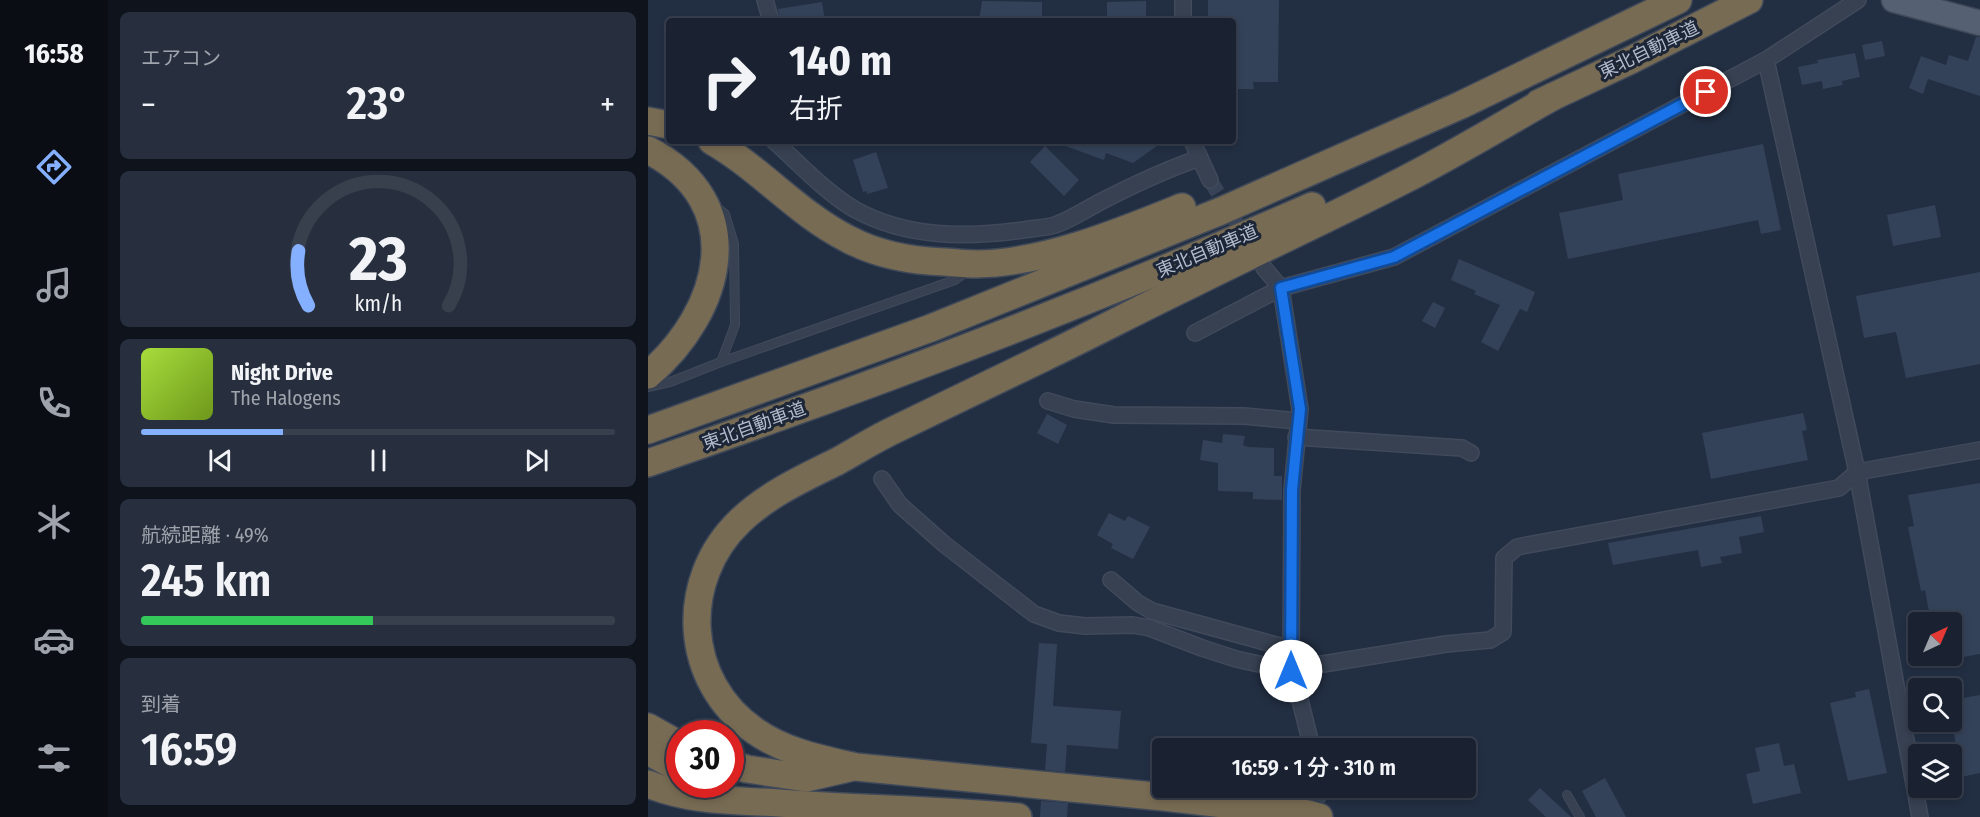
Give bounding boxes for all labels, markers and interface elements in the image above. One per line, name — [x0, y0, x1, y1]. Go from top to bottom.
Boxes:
street label: 東北自動車道 — [1596, 16, 1702, 84]
text: 140 m — [789, 36, 892, 86]
text: 16:58 — [24, 38, 84, 70]
icon: right — [690, 42, 768, 120]
text: エアコン — [141, 46, 221, 70]
pin — [1680, 66, 1731, 117]
icon: arrive — [1689, 75, 1722, 108]
text: 23° — [347, 77, 409, 131]
text: − — [141, 85, 156, 125]
text: + — [600, 85, 615, 125]
text: 右折 — [789, 93, 843, 125]
icon: directions — [33, 146, 75, 188]
street label: 東北自動車道 — [1153, 220, 1261, 282]
text: 23 — [348, 222, 407, 297]
icon: music — [33, 264, 75, 306]
text: km/h — [354, 292, 402, 318]
text: Night Drive — [231, 359, 333, 386]
icon: phone — [33, 382, 75, 424]
text: The Halogens — [231, 386, 341, 410]
street label: 東北自動車道 — [699, 397, 809, 455]
icon: previous — [204, 444, 237, 477]
icon: pause — [362, 444, 395, 477]
icon: next — [520, 444, 553, 477]
icon: climate — [33, 501, 75, 543]
text: 航続距離 · 49% — [141, 523, 269, 547]
text: 245 km — [141, 554, 271, 608]
north arrow — [1908, 612, 1962, 666]
map controls — [1908, 612, 1962, 798]
icon: car — [33, 619, 75, 661]
position arrow — [1259, 639, 1323, 703]
button: search — [1908, 678, 1962, 732]
text: 到着 — [141, 692, 181, 716]
speed limit sign: 30 — [666, 720, 744, 798]
text: 16:59 — [141, 723, 237, 777]
icon: filters — [33, 737, 75, 779]
button: layers — [1908, 744, 1962, 798]
text: 16:59 · 1 分 · 310 m — [1232, 754, 1396, 781]

